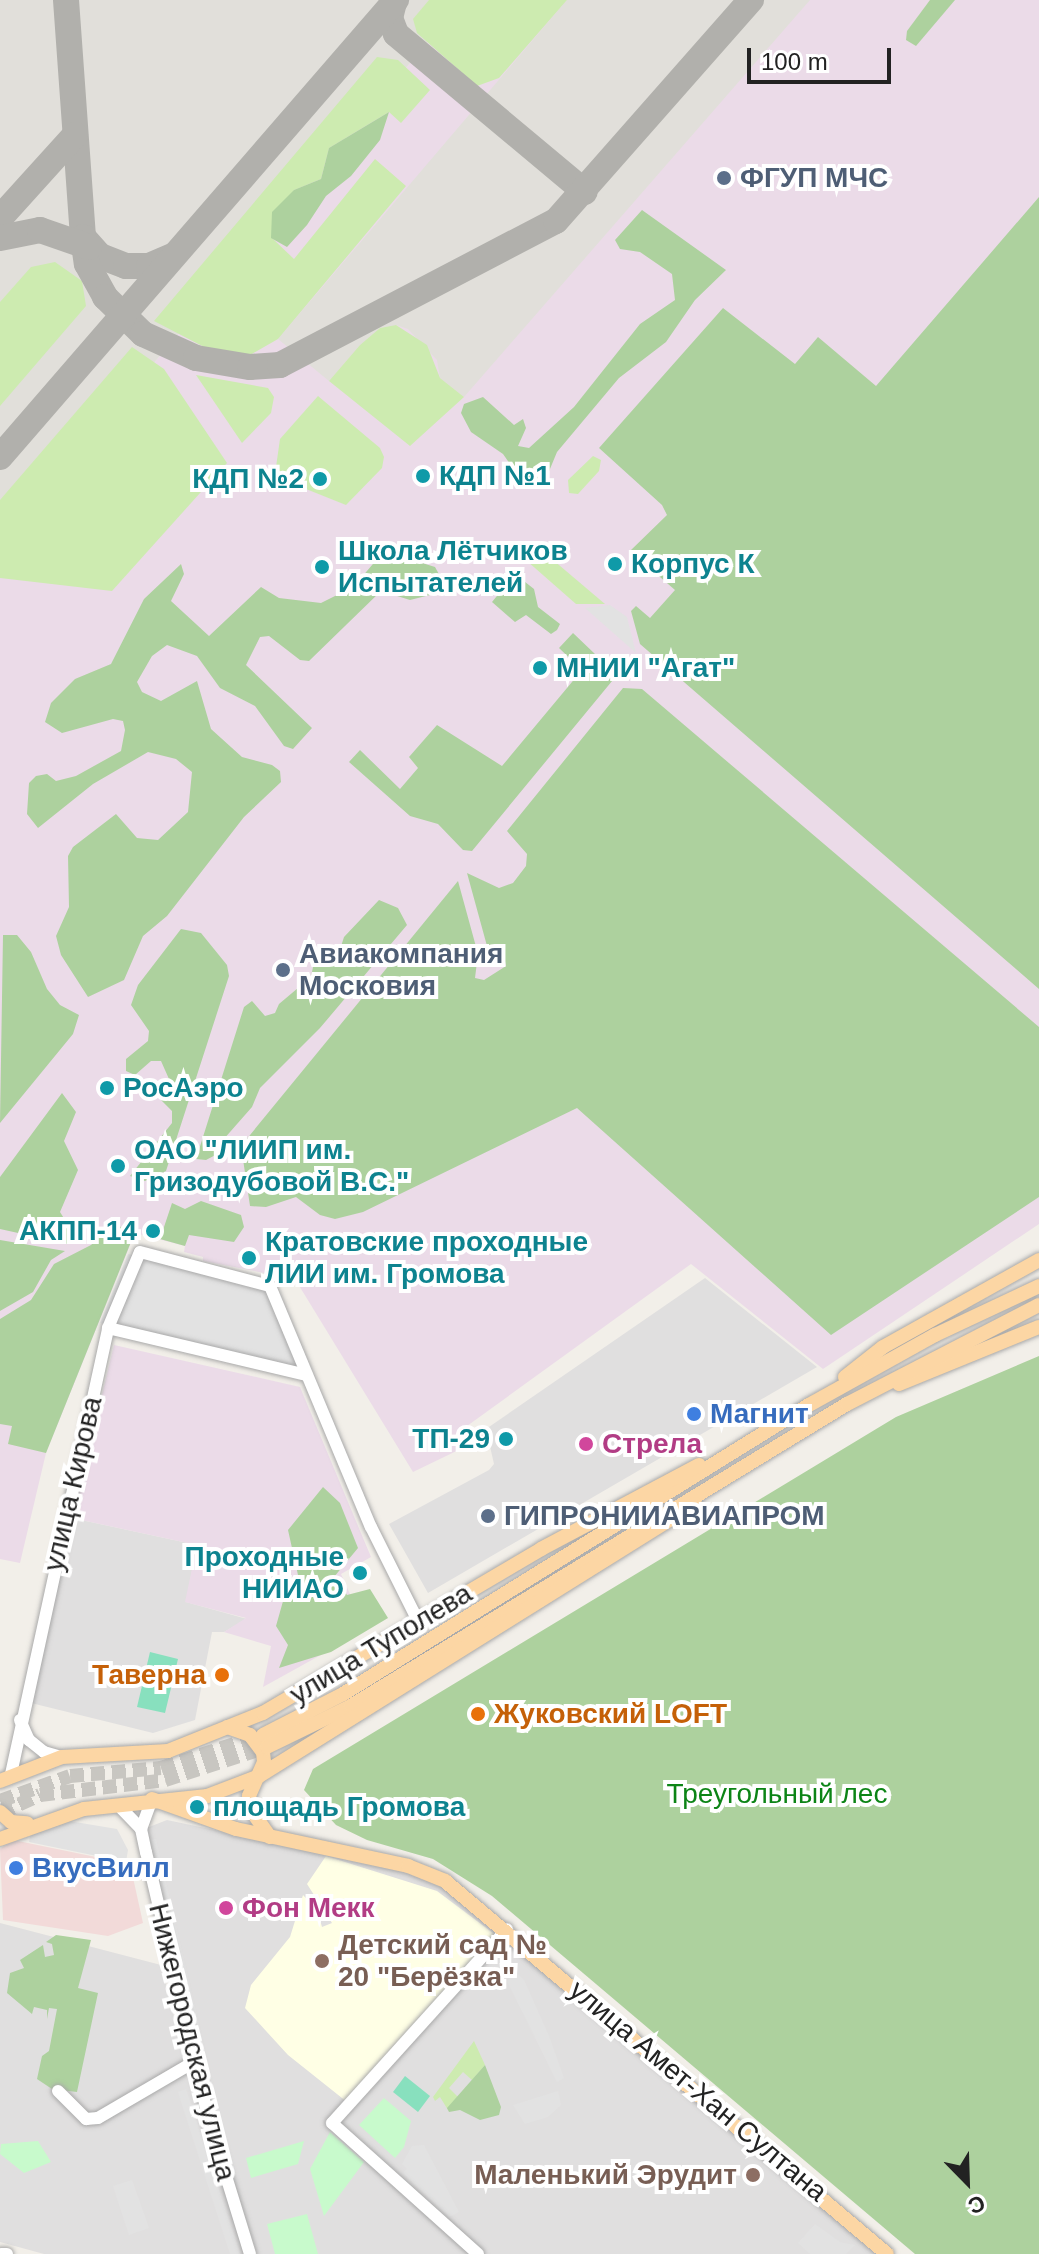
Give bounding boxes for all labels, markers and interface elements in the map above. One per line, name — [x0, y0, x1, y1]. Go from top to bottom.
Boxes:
scale bar — [751, 32, 895, 82]
text: 100 m — [761, 48, 828, 75]
place label: ФГУП МЧС — [740, 161, 888, 195]
marker: ФГУП МЧС — [715, 169, 733, 187]
place label: КДП №1 — [439, 459, 551, 493]
place label: КДП №2 — [192, 462, 304, 496]
marker: КДП №1 — [414, 467, 432, 485]
marker: КДП №2 — [311, 470, 329, 488]
place label: Школа Лётчиков Испытателей — [338, 534, 568, 600]
place label: Корпус К — [631, 547, 755, 581]
marker: Корпус К — [606, 555, 624, 573]
marker: Школа Лётчиков Испытателей — [313, 558, 331, 576]
place label: МНИИ "Агат" — [556, 651, 735, 685]
marker: МНИИ "Агат" — [531, 659, 549, 677]
place label: Авиакомпания Московия — [299, 937, 503, 1003]
marker: Авиакомпания Московия — [274, 961, 292, 979]
place label: РосАэро — [123, 1071, 244, 1105]
marker: РосАэро — [98, 1079, 116, 1097]
place label: ОАО "ЛИИП им. Гризодубовой В.С." — [134, 1133, 409, 1199]
marker: ОАО "ЛИИП им. Гризодубовой В.С." — [109, 1157, 127, 1175]
place label: АКПП-14 — [19, 1214, 137, 1248]
marker: АКПП-14 — [144, 1222, 162, 1240]
place label: Кратовские проходные ЛИИ им. Громова — [265, 1225, 588, 1291]
marker: Кратовские проходные ЛИИ им. Громова — [240, 1249, 258, 1267]
street label: улица Кирова — [37, 1394, 109, 1574]
place label: Магнит — [710, 1397, 809, 1431]
marker: Магнит — [685, 1405, 703, 1423]
place label: ТП-29 — [412, 1422, 490, 1456]
place label: Стрела — [602, 1427, 702, 1461]
marker: ТП-29 — [497, 1430, 515, 1448]
marker: Стрела — [577, 1435, 595, 1453]
place label: ГИПРОНИИАВИАПРОМ — [504, 1499, 825, 1533]
marker: ГИПРОНИИАВИАПРОМ — [479, 1507, 497, 1525]
place label: Проходные НИИАО — [185, 1540, 344, 1606]
marker: Проходные НИИАО — [351, 1564, 369, 1582]
street label: улица Туполева — [284, 1576, 478, 1712]
place label: Таверна — [92, 1658, 206, 1692]
marker: Таверна — [213, 1666, 231, 1684]
place label: Жуковский LOFT — [494, 1697, 727, 1731]
marker: Жуковский LOFT — [469, 1705, 487, 1723]
park label: Треугольный лес — [667, 1777, 887, 1811]
place label: площадь Громова — [213, 1790, 465, 1824]
marker: площадь Громова — [188, 1798, 206, 1816]
place label: ВкусВилл — [32, 1851, 170, 1885]
marker: ВкусВилл — [7, 1859, 25, 1877]
place label: Фон Мекк — [242, 1891, 375, 1925]
marker: Фон Мекк — [217, 1899, 235, 1917]
street label: Нижегородская улица — [141, 1900, 243, 2184]
place label: Детский сад № 20 "Берёзка" — [338, 1928, 547, 1994]
marker: Детский сад № 20 "Берёзка" — [313, 1952, 331, 1970]
street label: улица Амет-Хан Султана — [562, 1973, 834, 2209]
north arrow — [927, 2142, 1007, 2222]
place label: Маленький Эрудит — [474, 2158, 737, 2192]
marker: Маленький Эрудит — [744, 2166, 762, 2184]
text: С — [964, 2190, 989, 2219]

